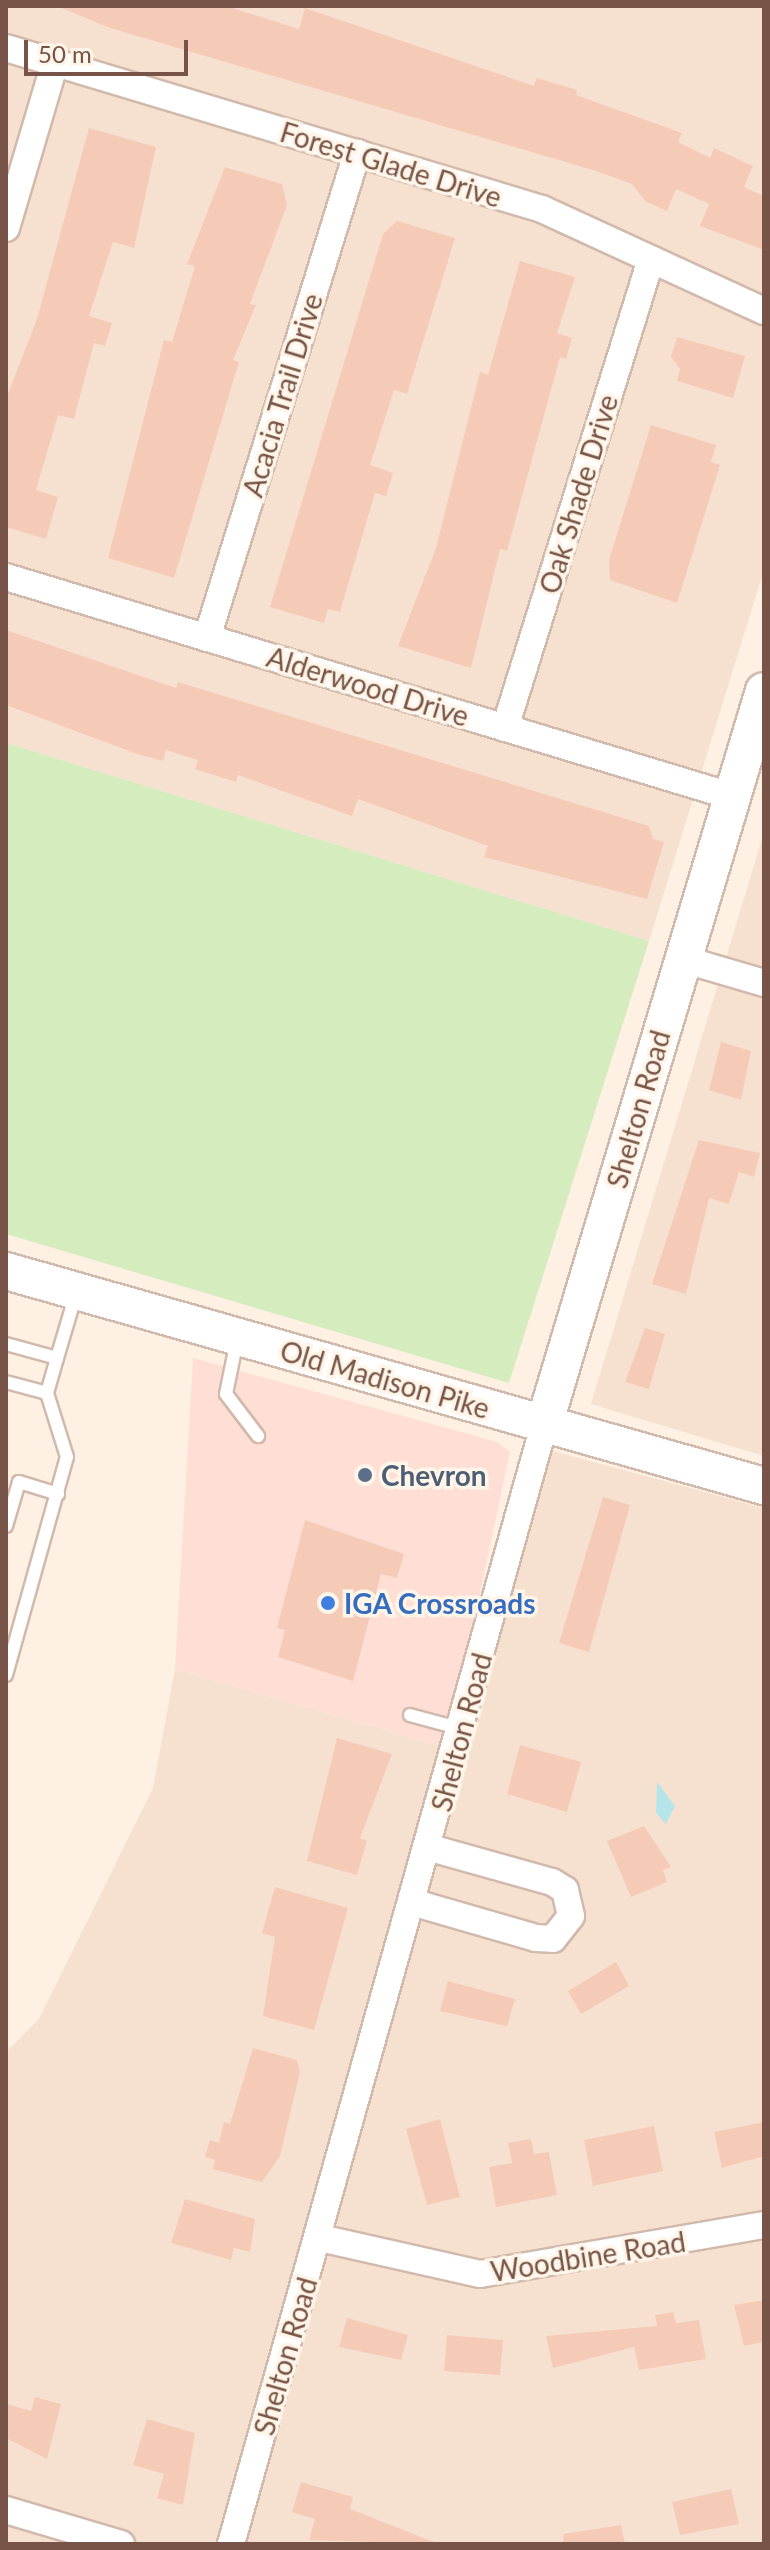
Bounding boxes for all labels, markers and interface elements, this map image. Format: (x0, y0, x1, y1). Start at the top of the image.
scale bar (28, 24, 192, 74)
text: 50 m (38, 39, 92, 68)
street label: Forest Glade Drive (276, 114, 506, 214)
street label: Acacia Trail Drive (235, 289, 329, 501)
street label: Oak Shade Drive (532, 390, 624, 598)
street label: Alderwood Drive (263, 639, 473, 733)
street label: Shelton Road (599, 1026, 677, 1192)
street label: Old Madison Pike (277, 1333, 493, 1425)
place label: Chevron (381, 1458, 487, 1492)
marker: Chevron (356, 1466, 374, 1484)
place label: IGA Crossroads (344, 1586, 536, 1620)
marker: IGA Crossroads (319, 1594, 337, 1612)
street label: Shelton Road (424, 1649, 498, 1815)
street label: Woodbine Road (488, 2224, 688, 2288)
street label: Shelton Road (246, 2273, 324, 2439)

